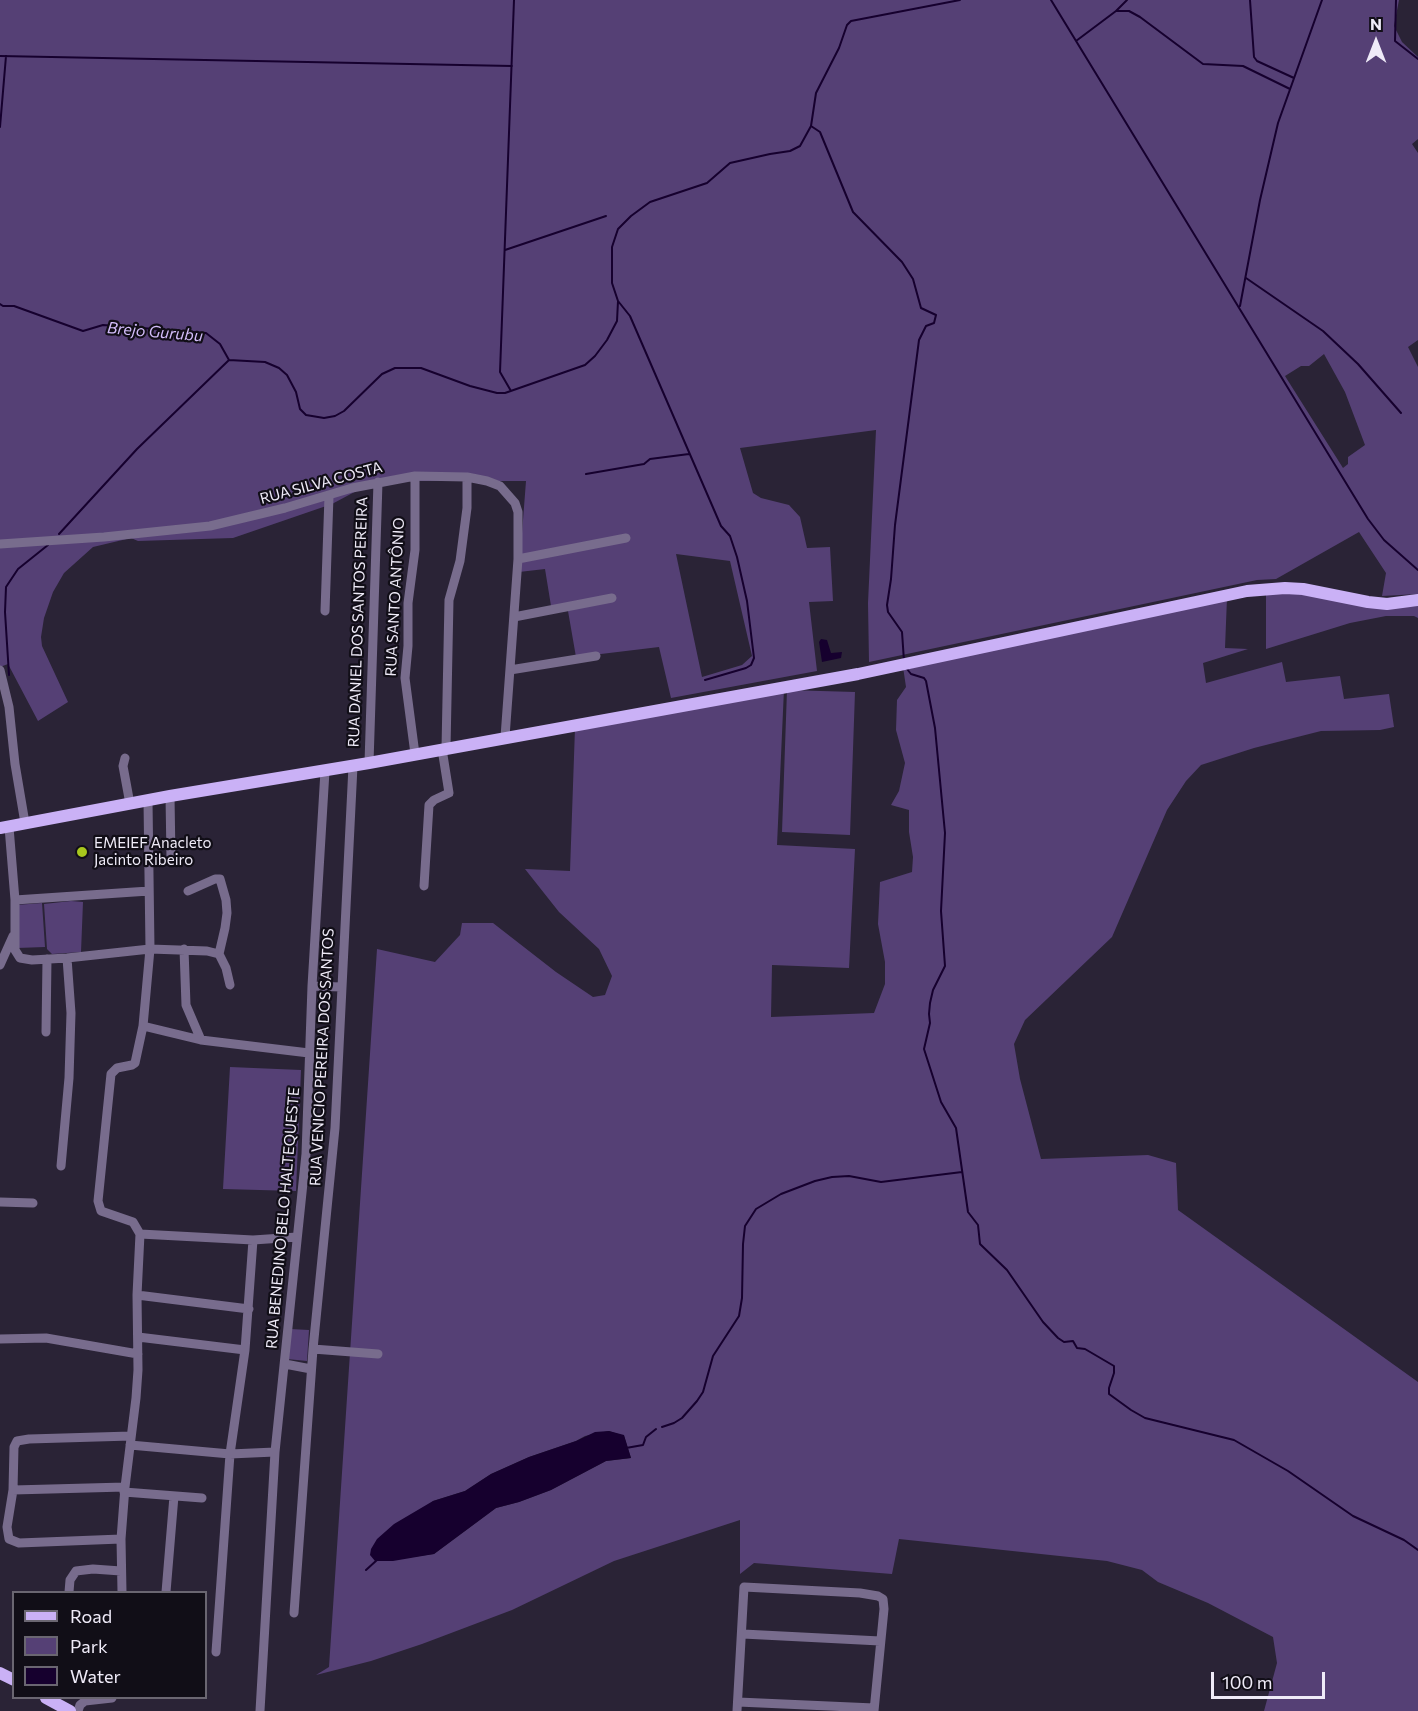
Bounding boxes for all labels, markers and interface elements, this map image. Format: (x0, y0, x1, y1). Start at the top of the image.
north arrow (1346, 12, 1406, 72)
text: N (1370, 14, 1382, 33)
water label: Brejo Gurubu (106, 318, 204, 346)
street label: RUA SILVA COSTA (258, 458, 384, 508)
street label: RUA DANIEL DOS SANTOS PEREIRA (345, 496, 371, 748)
street label: RUA SANTO ANTÔNIO (382, 517, 408, 677)
place label: EMEIEF Anacleto Jacinto Ribeiro (94, 834, 212, 869)
marker: EMEIEF Anacleto Jacinto Ribeiro (75, 845, 89, 859)
street label: RUA VENICIO PEREIRA DOS SANTOS (306, 928, 338, 1186)
street label: RUA BENEDINO BELO HALTEQUESTE (263, 1086, 303, 1350)
legend (12, 1591, 207, 1699)
text: Road (70, 1605, 112, 1627)
text: Park (70, 1635, 108, 1657)
scale bar (1214, 1660, 1328, 1698)
text: Water (70, 1665, 121, 1687)
text: 100 m (1222, 1671, 1272, 1693)

